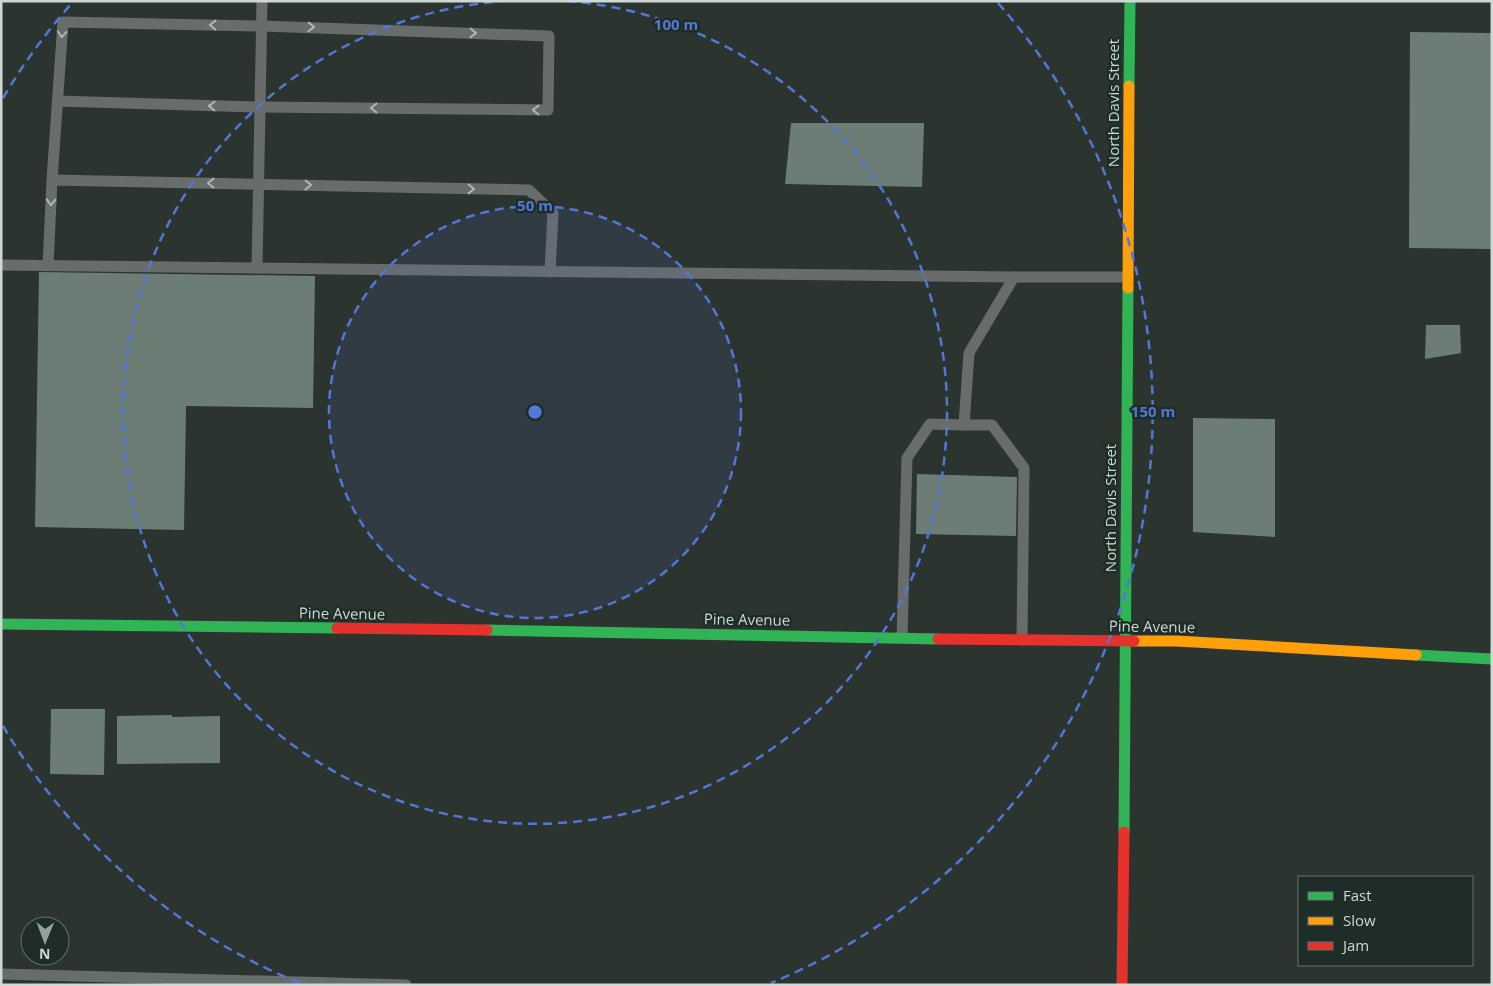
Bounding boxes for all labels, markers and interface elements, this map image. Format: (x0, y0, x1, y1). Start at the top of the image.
text: 100 m (654, 14, 698, 34)
one-way arrow (209, 20, 216, 30)
one-way arrow (307, 22, 315, 33)
one-way arrow (469, 28, 477, 39)
one-way arrow (56, 30, 67, 38)
street label: North Davis Street (1103, 39, 1123, 167)
one-way arrow (207, 100, 215, 111)
one-way arrow (369, 103, 377, 113)
one-way arrow (532, 105, 540, 115)
one-way arrow (207, 178, 215, 189)
one-way arrow (304, 180, 312, 191)
one-way arrow (467, 184, 475, 194)
text: 50 m (517, 195, 553, 215)
one-way arrow (46, 198, 57, 206)
text: 150 m (1131, 401, 1175, 421)
centre of rings (526, 403, 544, 421)
street label: North Davis Street (1100, 444, 1120, 572)
street label: Pine Avenue (299, 602, 385, 624)
street label: Pine Avenue (704, 608, 790, 630)
street label: Pine Avenue (1109, 615, 1195, 637)
legend (1298, 876, 1473, 966)
text: Fast (1343, 885, 1372, 905)
text: Slow (1343, 910, 1376, 930)
north arrow (20, 916, 70, 966)
text: Jam (1341, 935, 1369, 955)
text: N (39, 945, 51, 964)

